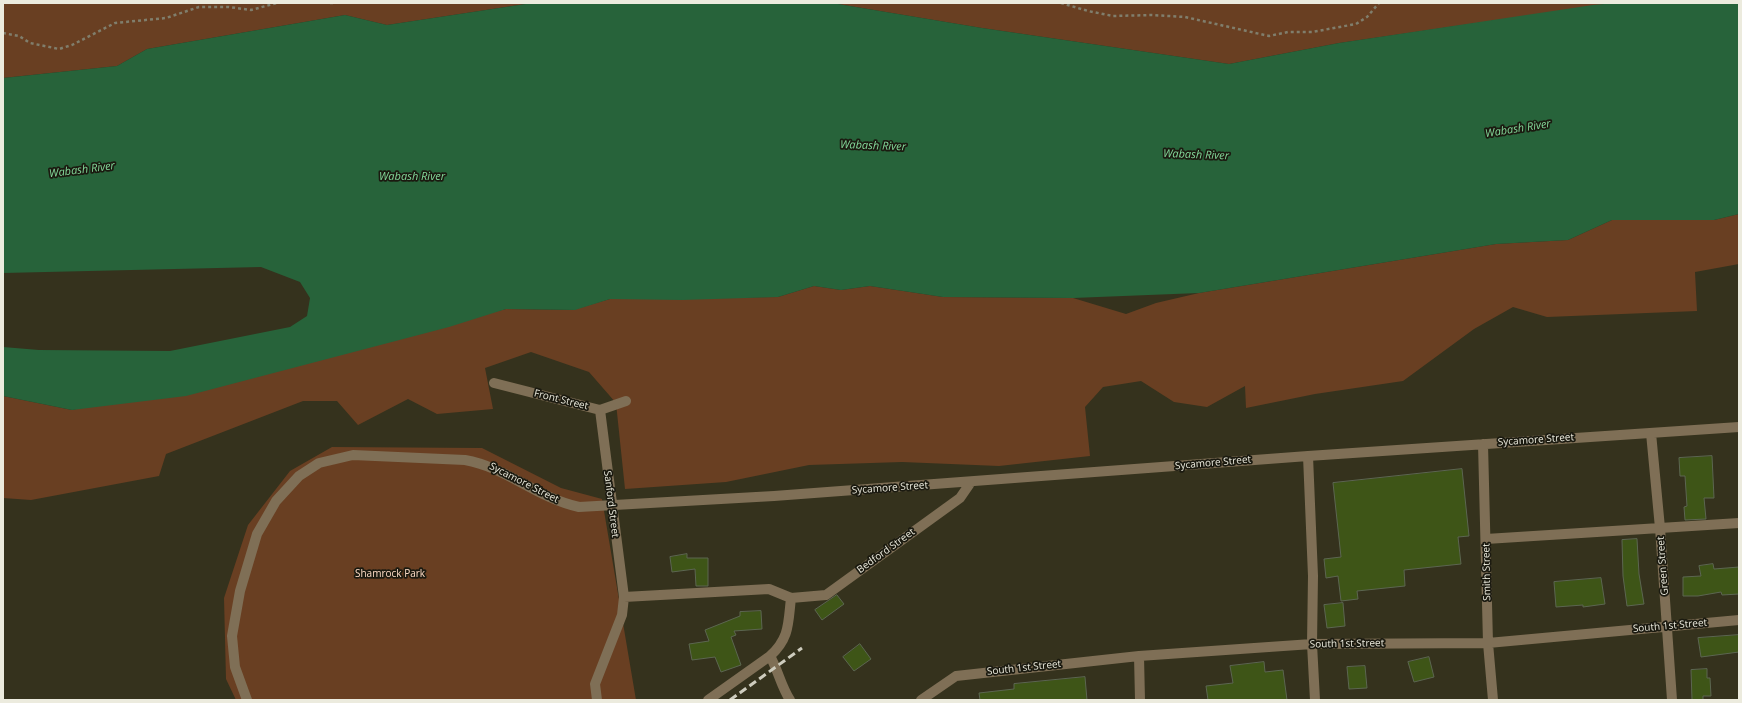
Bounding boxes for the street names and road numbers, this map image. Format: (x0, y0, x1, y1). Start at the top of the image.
street label: Front Street (533, 387, 589, 413)
street label: Sycamore Street (1498, 431, 1574, 449)
street label: Sycamore Street (1174, 454, 1252, 472)
street label: Sycamore Street (487, 460, 561, 506)
street label: Sanford Street (601, 470, 621, 538)
street label: Sycamore Street (852, 479, 928, 497)
street label: Bedford Street (855, 526, 917, 576)
street label: Green Street (1655, 536, 1671, 596)
street label: Smith Street (1480, 543, 1494, 601)
street label: South 1st Street (1632, 617, 1708, 635)
street label: South 1st Street (1310, 637, 1384, 651)
street label: South 1st Street (986, 658, 1062, 678)

